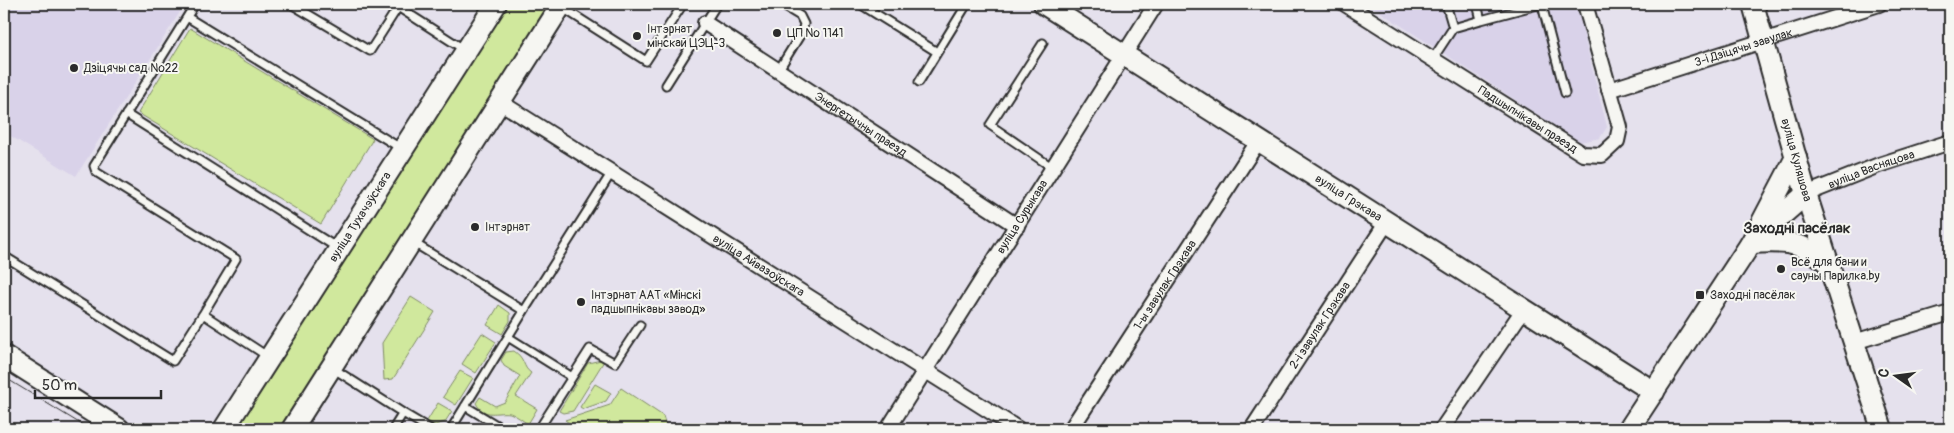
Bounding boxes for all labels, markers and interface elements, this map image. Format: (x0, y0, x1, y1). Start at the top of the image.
place label: Інтэрнат мінскай ЦЭЦ-3 (647, 22, 726, 51)
street label: 3-і Дзіцячы завулак (1693, 25, 1794, 70)
place label: ЦП № 1141 (787, 26, 844, 41)
marker: ЦП № 1141 (771, 27, 783, 39)
marker: Інтэрнат мінскай ЦЭЦ-3 (631, 30, 643, 42)
place label: Дзіцячы сад №22 (83, 61, 178, 76)
marker: Дзіцячы сад №22 (68, 62, 80, 74)
street label: Падшыпнікавы праезд (1475, 82, 1581, 157)
street label: Энергетычны праезд (812, 89, 911, 160)
street label: вуліца Куляшова (1778, 117, 1816, 204)
street label: вуліца Васняцова (1826, 146, 1917, 192)
street label: вуліца Тухачэўскага (326, 169, 394, 265)
street label: вуліца Грэкава (1312, 171, 1385, 225)
street label: вуліца Сурыкава (993, 177, 1051, 256)
district label: Заходні пасёлак (1744, 219, 1851, 238)
place label: Інтэрнат (485, 220, 530, 235)
marker: Інтэрнат (469, 221, 481, 233)
street label: вуліца Айвазоўскага (710, 231, 808, 300)
street label: 1-ы завулак Грэкава (1130, 237, 1200, 333)
place label: Всё для бани и сауны Парилка.by (1791, 255, 1880, 284)
marker: Всё для бани и сауны Парилка.by (1775, 263, 1787, 275)
street label: 2-і завулак Грэкава (1286, 278, 1354, 371)
place label: Інтэрнат ААТ «Мінскі падшыпнікавы завод» (591, 288, 705, 317)
place label: Заходні пасёлак (1710, 288, 1796, 303)
marker: Заходні пасёлак (1694, 289, 1706, 301)
marker: Інтэрнат ААТ «Мінскі падшыпнікавы завод» (575, 296, 587, 308)
north arrow (1872, 350, 1922, 400)
text: С (1875, 366, 1893, 379)
scale bar (35, 368, 161, 400)
text: 50 m (42, 376, 77, 395)

